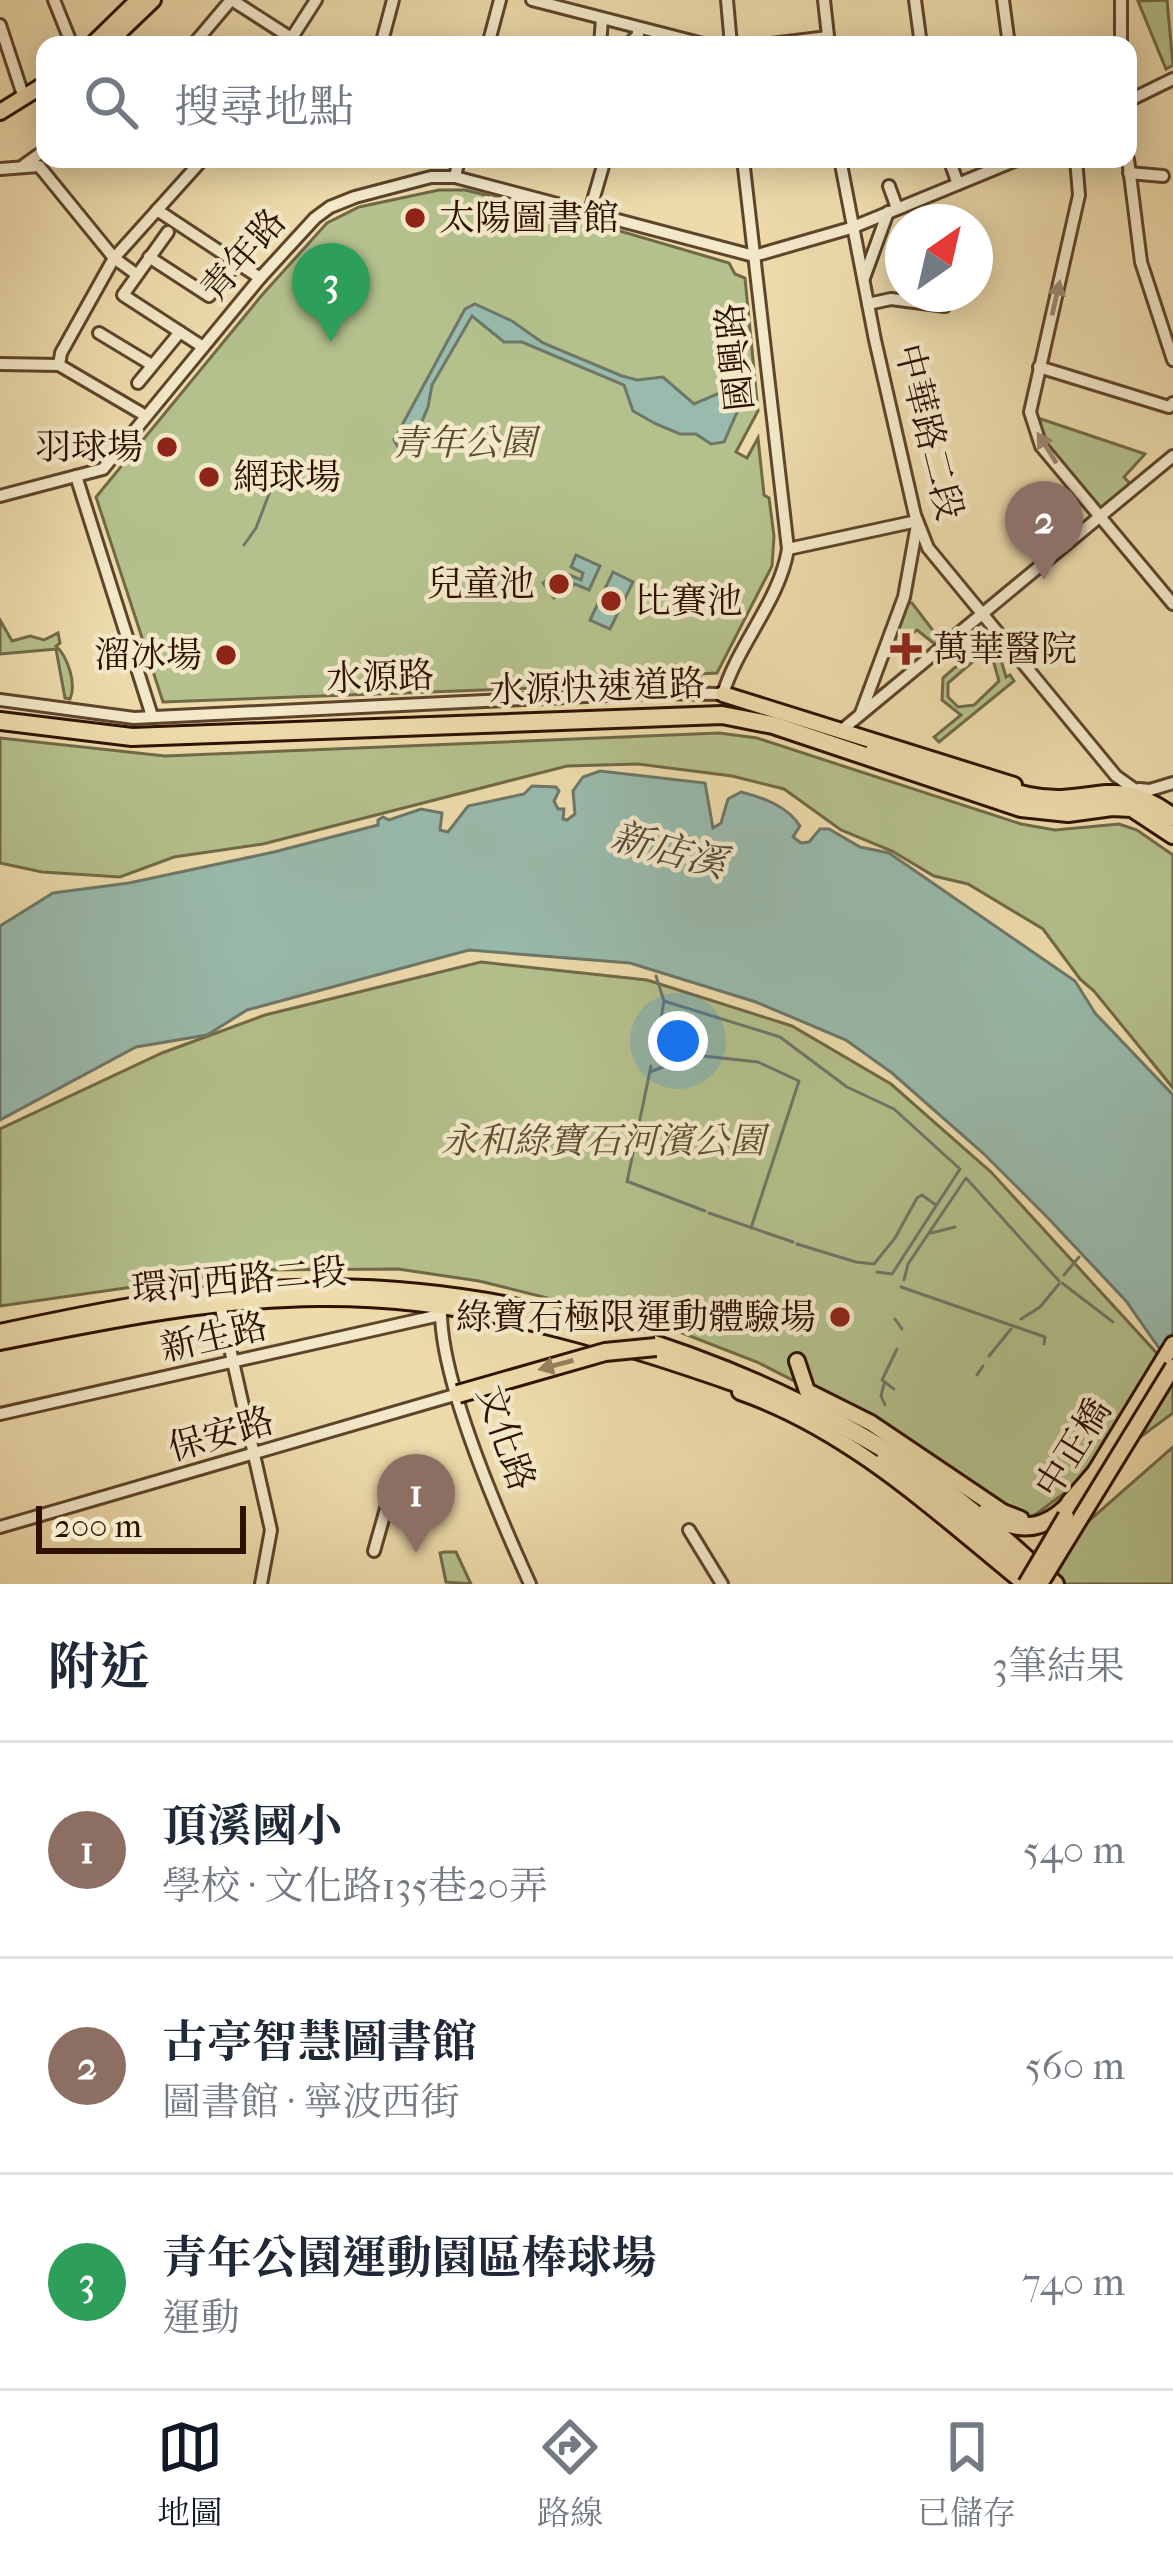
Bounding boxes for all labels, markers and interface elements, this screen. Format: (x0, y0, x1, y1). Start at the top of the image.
search box (36, 36, 1137, 168)
icon: search (78, 69, 144, 135)
text: 搜尋地點 (174, 81, 354, 134)
place label: 太陽圖書館 (439, 197, 619, 239)
street label: 青年路 (192, 200, 294, 310)
north arrow (885, 204, 993, 312)
marker: 太陽圖書館 (402, 205, 428, 231)
pin: 3 (292, 243, 370, 342)
one-way arrow (1047, 279, 1066, 316)
street label: 國興路 (708, 301, 762, 413)
street label: 中華路二段 (887, 340, 971, 524)
park label: 青年公園 (392, 422, 541, 464)
place label: 羽球場 (35, 426, 143, 468)
one-way arrow (1037, 431, 1058, 465)
marker: 羽球場 (154, 434, 180, 460)
place label: 網球場 (233, 456, 341, 498)
marker: 網球場 (196, 464, 222, 490)
pin: 2 (1005, 481, 1083, 580)
place label: 兒童池 (427, 563, 535, 605)
marker: 兒童池 (546, 571, 572, 597)
place label: 比賽池 (635, 580, 743, 622)
marker: 比賽池 (598, 588, 624, 614)
place label: 萬華醫院 (933, 628, 1077, 670)
marker: 萬華醫院 (890, 633, 922, 665)
place label: 溜冰場 (94, 634, 202, 676)
marker: 溜冰場 (213, 642, 239, 668)
street label: 水源路 (325, 654, 435, 700)
street label: 水源快速道路 (488, 662, 706, 712)
water label: 新店溪 (607, 813, 735, 888)
your location (648, 1011, 708, 1071)
park label: 永和綠寶石河濱公園 (441, 1120, 770, 1162)
street label: 環河西路二段 (130, 1250, 348, 1310)
place label: 綠寶石極限運動體驗場 (456, 1296, 816, 1338)
street label: 新生路 (157, 1304, 271, 1370)
marker: 綠寶石極限運動體驗場 (827, 1304, 853, 1330)
one-way arrow (537, 1356, 574, 1375)
street label: 文化路 (469, 1380, 543, 1496)
street label: 中正橋 (1027, 1391, 1119, 1505)
street label: 保安路 (163, 1399, 279, 1469)
pin: 1 (377, 1454, 455, 1553)
scale bar (36, 1500, 246, 1553)
text: 200 m (54, 1507, 142, 1546)
text: 附近 (48, 1637, 150, 1697)
text: 3筆結果 (992, 1643, 1125, 1689)
text: 頂溪國小 (162, 1800, 342, 1853)
text: 1 (80, 1827, 94, 1873)
text: 540 m (1023, 1827, 1125, 1873)
text: 學校 · 文化路135巷20弄 (162, 1863, 548, 1909)
text: 古亭智慧圖書館 (162, 2016, 477, 2069)
text: 2 (77, 2043, 97, 2089)
text: 560 m (1025, 2043, 1125, 2089)
text: 圖書館 · 寧波西街 (162, 2079, 460, 2125)
text: 青年公園運動園區棒球場 (162, 2232, 657, 2285)
text: 3 (79, 2259, 95, 2305)
text: 740 m (1022, 2259, 1125, 2305)
text: 運動 (162, 2295, 240, 2341)
tab: 地圖 (157, 2414, 223, 2533)
tab: 路線 (537, 2414, 603, 2533)
tab: 已儲存 (917, 2414, 1016, 2533)

